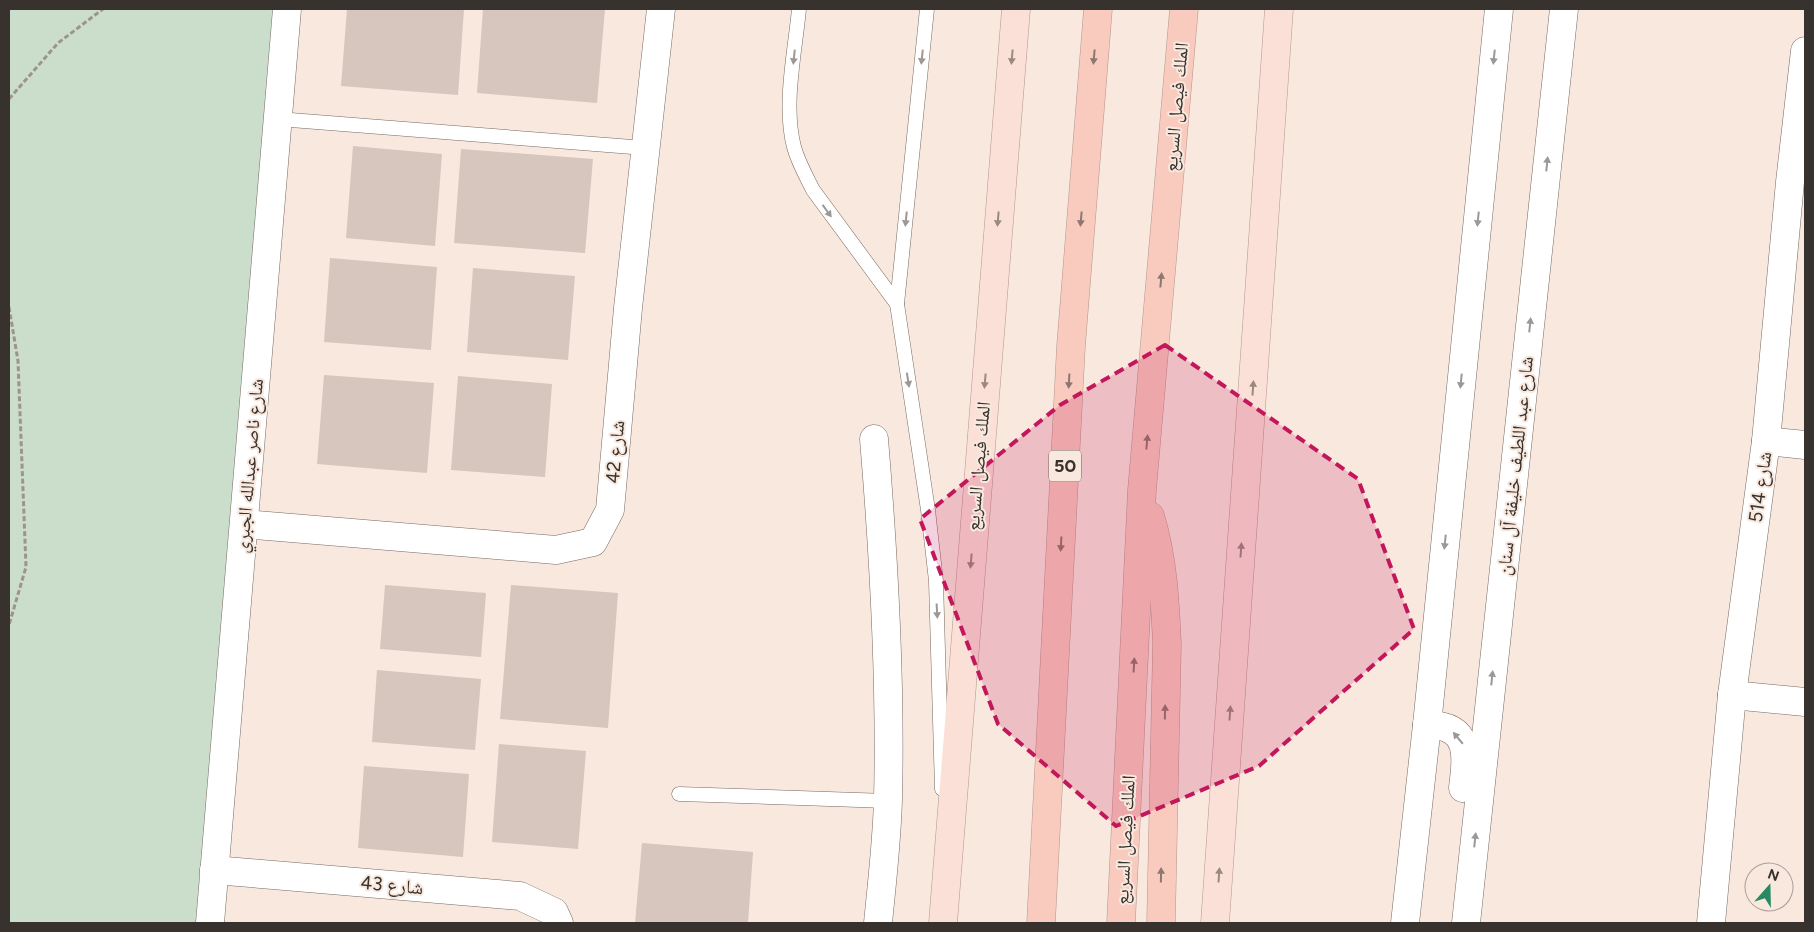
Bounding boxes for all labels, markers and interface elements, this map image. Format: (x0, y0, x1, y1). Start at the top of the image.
street label: الملك فيصل السريع (1159, 41, 1194, 173)
one-way arrow (790, 50, 798, 66)
one-way arrow (918, 50, 926, 66)
one-way arrow (1007, 50, 1015, 66)
one-way arrow (1090, 50, 1098, 66)
one-way arrow (1490, 50, 1498, 66)
one-way arrow (1543, 156, 1551, 172)
one-way arrow (822, 204, 832, 217)
one-way arrow (902, 211, 910, 227)
one-way arrow (1473, 211, 1481, 227)
one-way arrow (994, 212, 1002, 228)
one-way arrow (1077, 212, 1085, 228)
one-way arrow (1157, 272, 1165, 288)
one-way arrow (1526, 317, 1534, 333)
street label: شارع عبد اللطيف خليفة آل سنان (1492, 355, 1538, 577)
one-way arrow (905, 372, 913, 388)
one-way arrow (1457, 373, 1465, 389)
one-way arrow (981, 374, 989, 390)
one-way arrow (1065, 374, 1073, 390)
street label: شارع ناصر عبدالله الجبري (230, 378, 272, 554)
one-way arrow (1249, 380, 1257, 396)
street label: الملك فيصل السريع (961, 400, 996, 532)
street label: شارع 42 (601, 420, 629, 484)
one-way arrow (1143, 434, 1151, 450)
street label: شارع 514 (1744, 450, 1776, 524)
road number: 50 (1049, 451, 1081, 482)
one-way arrow (1441, 535, 1449, 551)
one-way arrow (1056, 536, 1064, 552)
one-way arrow (1238, 542, 1246, 558)
one-way arrow (966, 553, 974, 569)
one-way arrow (934, 603, 942, 619)
one-way arrow (1130, 657, 1138, 673)
one-way arrow (1488, 670, 1496, 686)
one-way arrow (1161, 704, 1169, 720)
one-way arrow (1226, 704, 1234, 720)
one-way arrow (1452, 732, 1463, 745)
street label: الملك فيصل السريع (1110, 775, 1141, 905)
one-way arrow (1471, 832, 1479, 848)
north arrow (1744, 862, 1794, 912)
text: N (1765, 865, 1781, 885)
one-way arrow (1158, 866, 1166, 882)
one-way arrow (1215, 866, 1223, 882)
street label: شارع 43 (360, 871, 424, 899)

